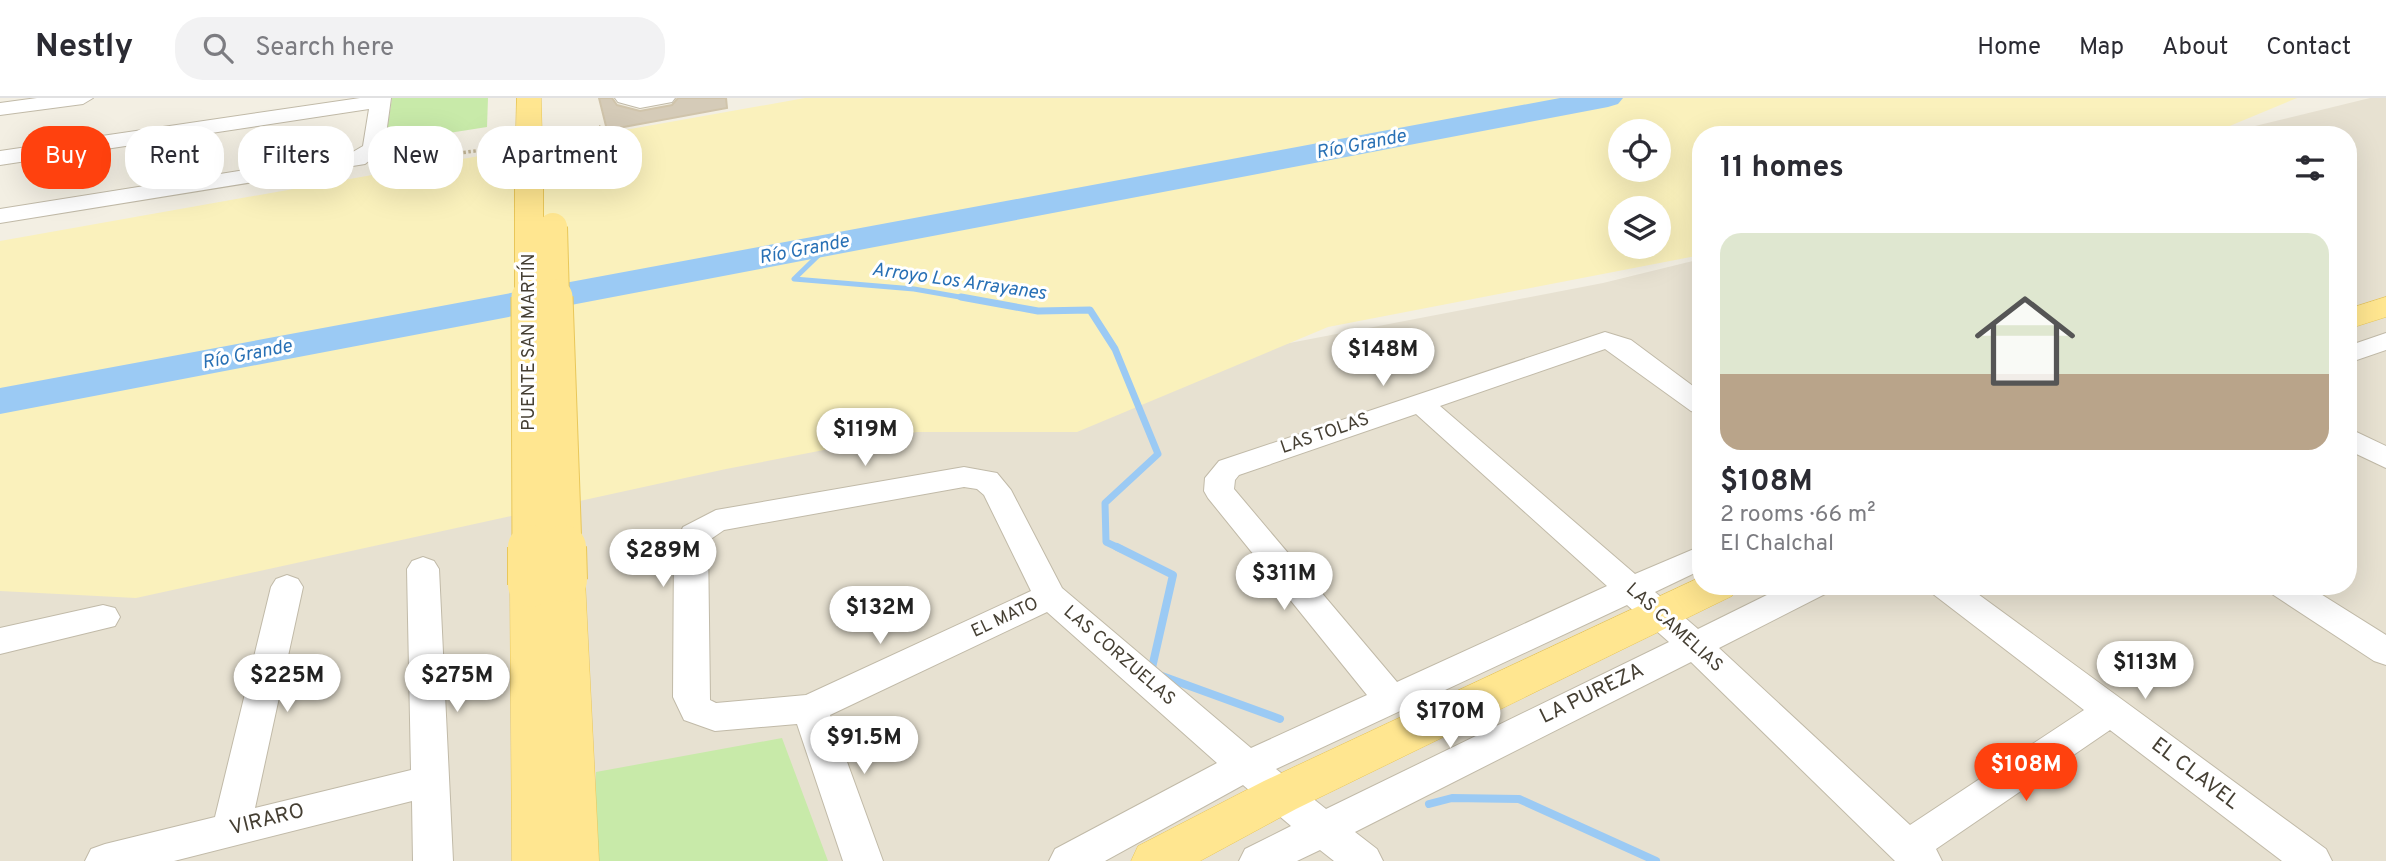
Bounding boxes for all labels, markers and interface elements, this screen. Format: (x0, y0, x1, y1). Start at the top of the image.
search box (175, 17, 665, 80)
text: Nestly (35, 27, 133, 69)
icon: search (199, 29, 237, 67)
text: Search here (255, 32, 394, 65)
text: Home (1977, 33, 2041, 63)
text: Map (2079, 33, 2124, 63)
text: About (2162, 33, 2228, 63)
text: Contact (2266, 33, 2351, 63)
map controls (1608, 119, 1671, 259)
button: locate (1608, 119, 1671, 182)
water label: Río Grande (1314, 125, 1408, 165)
chip: Buy (21, 126, 111, 189)
chip: Rent (125, 126, 224, 189)
chip: Filters (238, 126, 354, 189)
chip: New (368, 126, 463, 189)
chip: Apartment (477, 126, 642, 189)
icon: filters (2291, 149, 2329, 187)
text: 11 homes (1720, 150, 1844, 187)
button: layers (1608, 196, 1671, 259)
water label: Río Grande (757, 230, 851, 270)
street label: PUENTE SAN MARTÍN (516, 253, 541, 431)
water label: Arroyo Los Arrayanes (870, 258, 1048, 306)
icon: home (1962, 278, 2088, 404)
pin: $148M (1334, 328, 1432, 388)
water label: Río Grande (200, 335, 294, 375)
text: $148M (1348, 336, 1418, 365)
pin: $119M (816, 408, 914, 468)
street label: LAS TOLAS (1278, 408, 1372, 460)
text: $119M (832, 416, 898, 445)
text: $108M (1720, 464, 1813, 501)
text: 2 rooms · 66 m² (1720, 501, 1876, 530)
pin: $289M (614, 530, 712, 589)
text: El Chalchal (1720, 530, 1834, 559)
text: $289M (625, 537, 701, 566)
pin: $311M (1235, 552, 1333, 612)
text: $311M (1252, 560, 1316, 589)
street label: LAS CAMELIAS (1621, 578, 1727, 678)
pin: $132M (831, 587, 929, 646)
street label: EL MATO (968, 592, 1042, 644)
text: $132M (845, 594, 915, 623)
street label: LAS CORZUELAS (1058, 601, 1180, 711)
pin: $113M (2096, 642, 2194, 701)
text: $113M (2113, 649, 2177, 678)
pin: $225M (238, 654, 336, 714)
pin: $275M (408, 654, 506, 714)
street label: LA PUREZA (1536, 657, 1648, 731)
text: $225M (250, 662, 324, 691)
text: $275M (421, 662, 493, 691)
pin: $170M (1401, 690, 1499, 750)
text: $170M (1415, 698, 1485, 727)
pin: $91.5M (807, 716, 921, 776)
text: $91.5M (826, 724, 902, 753)
street label: EL CLAVEL (2145, 732, 2245, 816)
pin: $108M (1977, 744, 2075, 803)
text: $108M (1990, 751, 2062, 780)
street label: VIRARO (227, 798, 307, 842)

